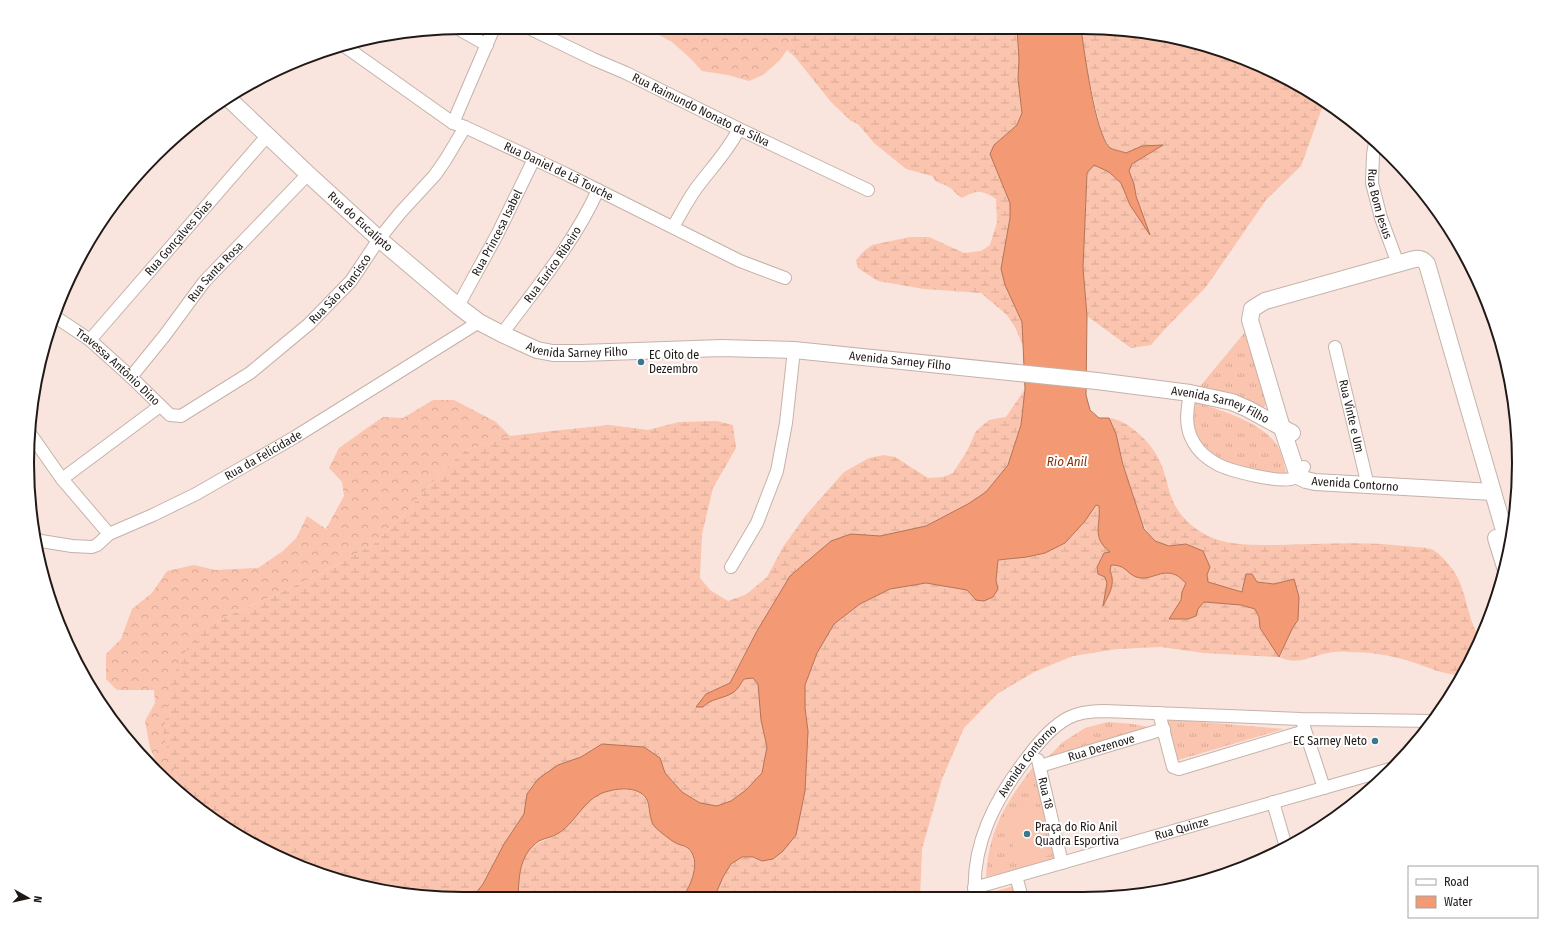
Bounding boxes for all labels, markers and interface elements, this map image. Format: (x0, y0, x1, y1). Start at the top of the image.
street label: Rua Raimundo Nonato da Silva (630, 70, 772, 150)
street label: Rua Daniel de Lã Touche (502, 139, 616, 204)
street label: Rua Bom Jesus (1365, 168, 1395, 241)
street label: Rua Princesa Isabel (469, 187, 525, 278)
street label: Rua do Eucalípto (325, 189, 395, 254)
street label: Rua Gonçalves Dias (142, 198, 215, 279)
street label: Rua Euríco Ribeiro (521, 224, 584, 305)
street label: Rua Santa Rosa (185, 239, 246, 305)
street label: Rua São Francisco (306, 251, 374, 327)
street label: Travessa Antônio Dino (73, 326, 163, 408)
street label: Avenida Sarney Filho (524, 339, 628, 360)
place label: EC Oito de Dezembro (649, 348, 699, 376)
street label: Avenida Sarney Filho (848, 349, 952, 373)
marker: EC Oito de Dezembro (636, 357, 646, 367)
street label: Rua Vinte e Um (1336, 378, 1367, 454)
street label: Avenida Sarney Filho (1170, 384, 1271, 426)
street label: Rua da Felicidade (222, 428, 304, 483)
water label: Rio Anil (1047, 454, 1088, 469)
street label: Avenida Contorno (1311, 474, 1399, 494)
street label: Avenida Contorno (995, 722, 1059, 799)
street label: Rua Dezenove (1066, 731, 1136, 764)
place label: EC Sarney Neto (1293, 734, 1367, 748)
marker: EC Sarney Neto (1370, 736, 1380, 746)
street label: Rua 18 (1035, 776, 1056, 810)
street label: Rua Quinze (1153, 814, 1210, 843)
place label: Praça do Rio Anil Quadra Esportiva (1035, 820, 1119, 848)
marker: Praça do Rio Anil Quadra Esportiva (1022, 829, 1032, 839)
legend (1408, 866, 1538, 918)
text: Road (1444, 875, 1469, 889)
north arrow (8, 878, 48, 918)
text: N (31, 895, 44, 903)
text: Water (1444, 895, 1473, 909)

